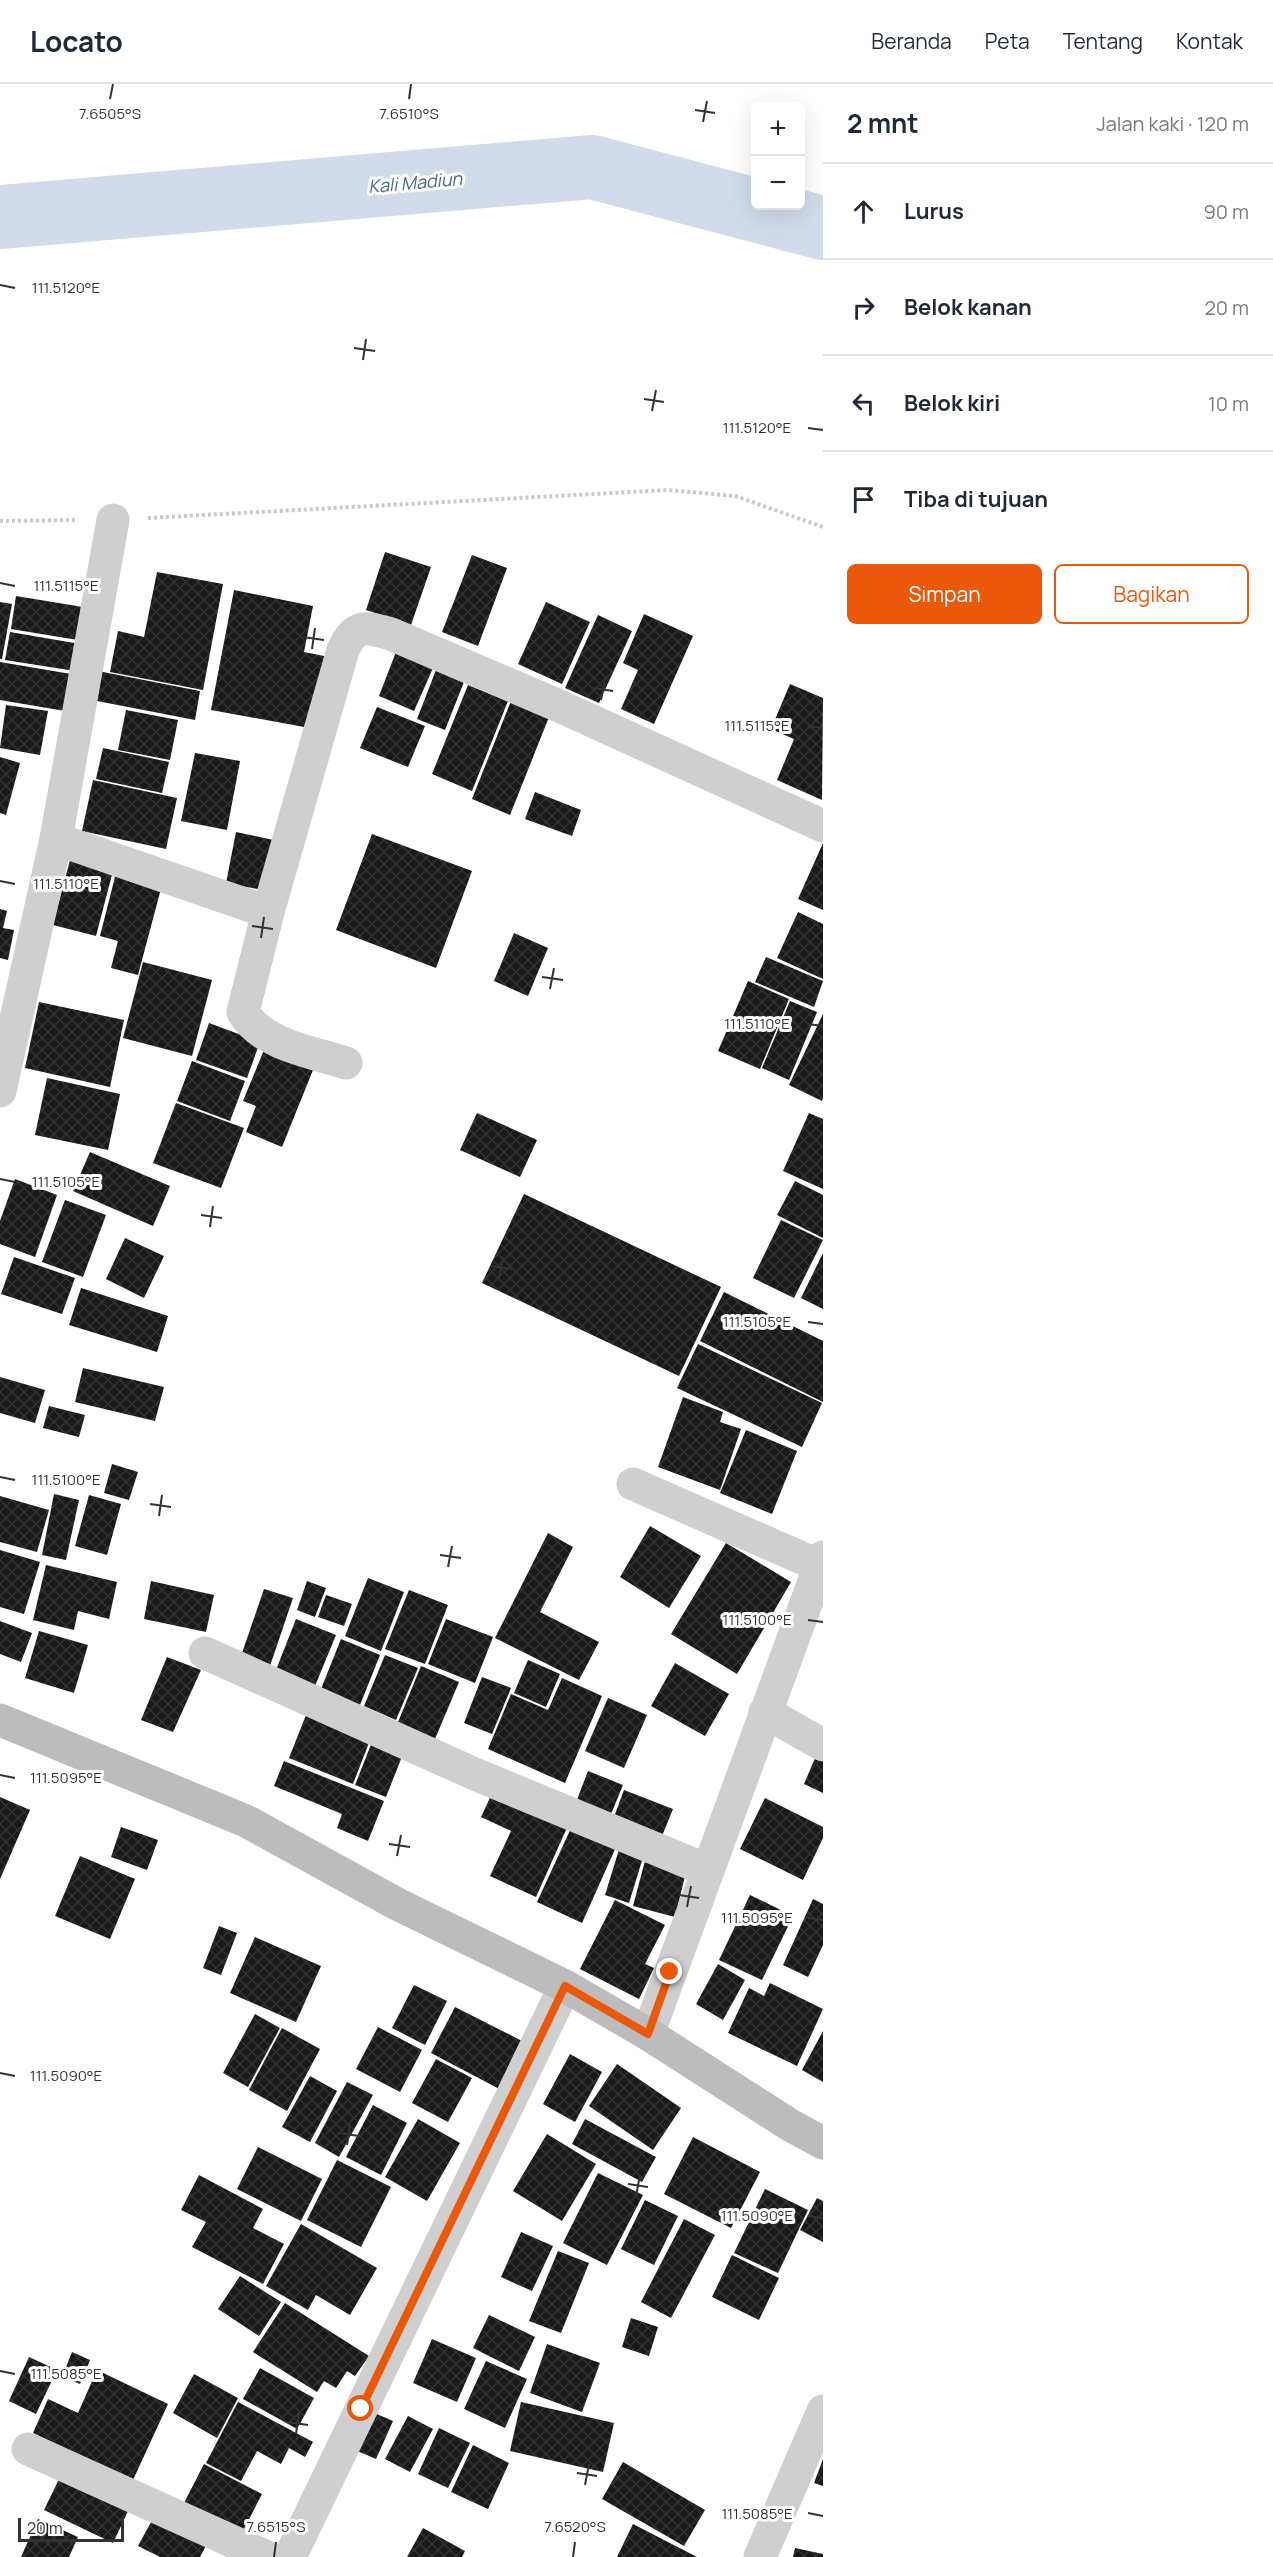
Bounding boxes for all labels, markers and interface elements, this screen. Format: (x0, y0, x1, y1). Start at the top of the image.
text: Locato (30, 22, 123, 60)
text: Beranda (871, 27, 952, 55)
text: Peta (985, 27, 1030, 55)
text: Tentang (1063, 27, 1143, 55)
text: Kontak (1176, 27, 1243, 55)
map controls (751, 102, 805, 210)
button: + (751, 102, 805, 156)
text: 7.6505°S (79, 103, 141, 124)
text: 7.6510°S (379, 103, 439, 124)
text: 2 mnt (847, 105, 919, 141)
text: Jalan kaki · 120 m (1096, 110, 1249, 137)
button: − (751, 156, 805, 210)
water label: Kali Madiun (367, 166, 464, 198)
icon: ahead (847, 195, 880, 228)
text: Lurus (904, 196, 964, 226)
text: 90 m (1203, 198, 1249, 225)
text: 111.5120°E (32, 277, 100, 298)
icon: right (847, 291, 880, 324)
text: Belok kanan (904, 292, 1032, 322)
text: 20 m (1204, 294, 1249, 321)
icon: left (847, 387, 880, 420)
text: Belok kiri (904, 388, 1000, 418)
text: 10 m (1208, 390, 1249, 417)
text: 111.5120°E (723, 417, 791, 438)
icon: arrive (847, 483, 880, 516)
text: Tiba di tujuan (904, 484, 1048, 514)
button: Simpan (847, 564, 1042, 624)
button: Bagikan (1054, 564, 1249, 624)
text: 111.5115°E (33, 575, 99, 596)
text: 111.5115°E (724, 715, 790, 736)
text: 111.5110°E (33, 873, 99, 894)
text: 111.5110°E (724, 1013, 790, 1034)
text: 111.5105°E (32, 1171, 100, 1192)
text: 111.5105°E (723, 1311, 791, 1332)
text: 111.5100°E (32, 1469, 100, 1490)
text: 111.5100°E (723, 1609, 791, 1630)
text: 111.5095°E (30, 1767, 102, 1788)
text: 111.5095°E (721, 1907, 793, 1928)
route end (656, 1958, 682, 1984)
text: 111.5090°E (30, 2065, 102, 2086)
text: 111.5090°E (721, 2205, 793, 2226)
text: 111.5085°E (30, 2363, 102, 2384)
route start (347, 2395, 373, 2421)
text: 111.5085°E (721, 2503, 793, 2524)
scale bar (18, 2515, 124, 2542)
text: 7.6515°S (247, 2516, 305, 2537)
text: 7.6520°S (544, 2516, 606, 2537)
text: 20 m (27, 2517, 63, 2539)

